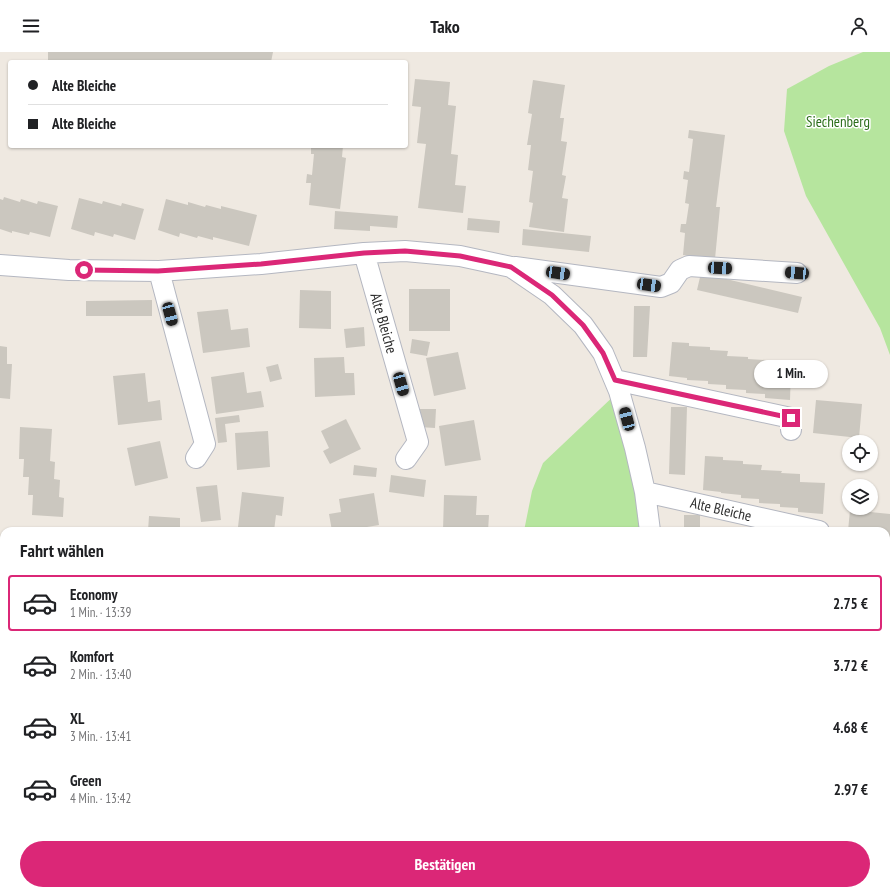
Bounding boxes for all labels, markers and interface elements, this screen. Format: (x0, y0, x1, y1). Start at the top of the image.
icon: menu (20, 15, 42, 37)
text: Tako (430, 15, 460, 38)
icon: person (848, 15, 870, 37)
text: Alte Bleiche (52, 76, 116, 95)
park label: Siechenberg (806, 112, 870, 131)
text: Alte Bleiche (52, 114, 116, 133)
route start (75, 261, 93, 279)
car (708, 261, 732, 275)
car (545, 265, 571, 281)
car (785, 266, 809, 280)
car (636, 277, 662, 293)
street label: Alte Bleiche (366, 291, 402, 355)
car (161, 301, 179, 327)
callout: 1 Min. (754, 360, 828, 388)
text: 1 Min. (776, 365, 806, 382)
car (392, 371, 410, 397)
car (618, 406, 636, 432)
route end (782, 409, 800, 427)
map controls (842, 435, 878, 515)
button: locate (842, 435, 878, 471)
button: layers (842, 479, 878, 515)
street label: Alte Bleiche (689, 493, 753, 525)
text: Fahrt wählen (20, 539, 104, 562)
icon: car (22, 585, 58, 621)
text: Economy (70, 585, 118, 604)
text: 2.75 € (833, 594, 868, 613)
text: 1 Min. · 13:39 (70, 604, 131, 621)
icon: car (22, 647, 58, 683)
text: Komfort (70, 647, 114, 666)
text: 3.72 € (833, 656, 868, 675)
text: 2 Min. · 13:40 (70, 666, 131, 683)
icon: car (22, 709, 58, 745)
text: XL (70, 709, 84, 728)
text: 4.68 € (833, 718, 868, 737)
text: 3 Min. · 13:41 (70, 728, 131, 745)
icon: car (22, 771, 58, 807)
text: Green (70, 771, 102, 790)
text: 2.97 € (834, 780, 868, 799)
text: 4 Min. · 13:42 (70, 790, 131, 807)
button: Bestätigen (20, 841, 870, 887)

